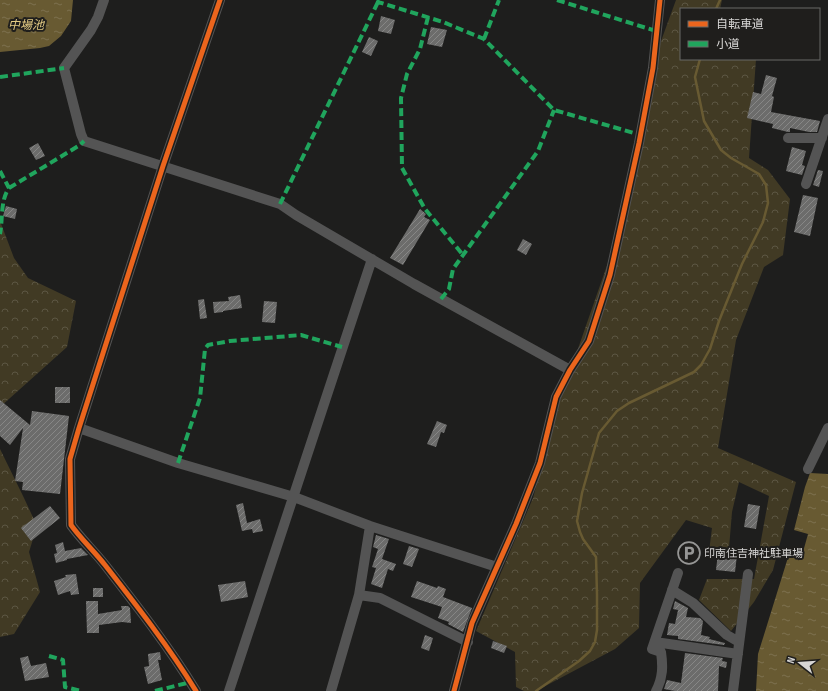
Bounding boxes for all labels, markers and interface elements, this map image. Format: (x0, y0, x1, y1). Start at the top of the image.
legend (680, 8, 820, 60)
text: 自転車道 (716, 17, 764, 32)
water label: 中場池 (8, 18, 45, 33)
text: 小道 (716, 37, 740, 52)
parking icon: 印南住吉神社駐車場 (676, 540, 702, 566)
place label: 印南住吉神社駐車場 (704, 547, 803, 560)
north arrow (780, 643, 820, 683)
text: N (784, 655, 798, 665)

